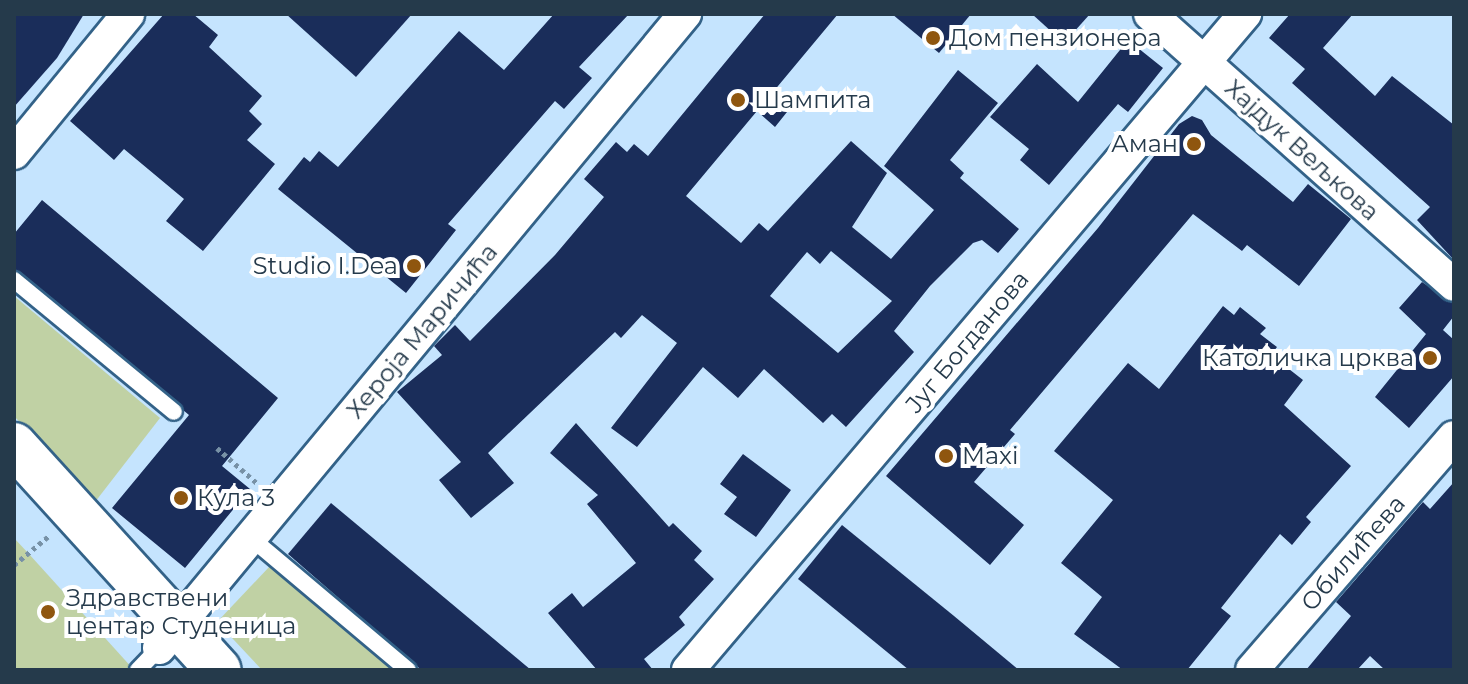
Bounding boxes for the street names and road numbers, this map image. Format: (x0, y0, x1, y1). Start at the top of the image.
street label: Хајдук Вељкова (1219, 73, 1385, 227)
street label: Хероја Маричића (340, 238, 504, 424)
street label: Југ Богданова (899, 265, 1035, 419)
street label: Обилићева (1295, 489, 1411, 617)

